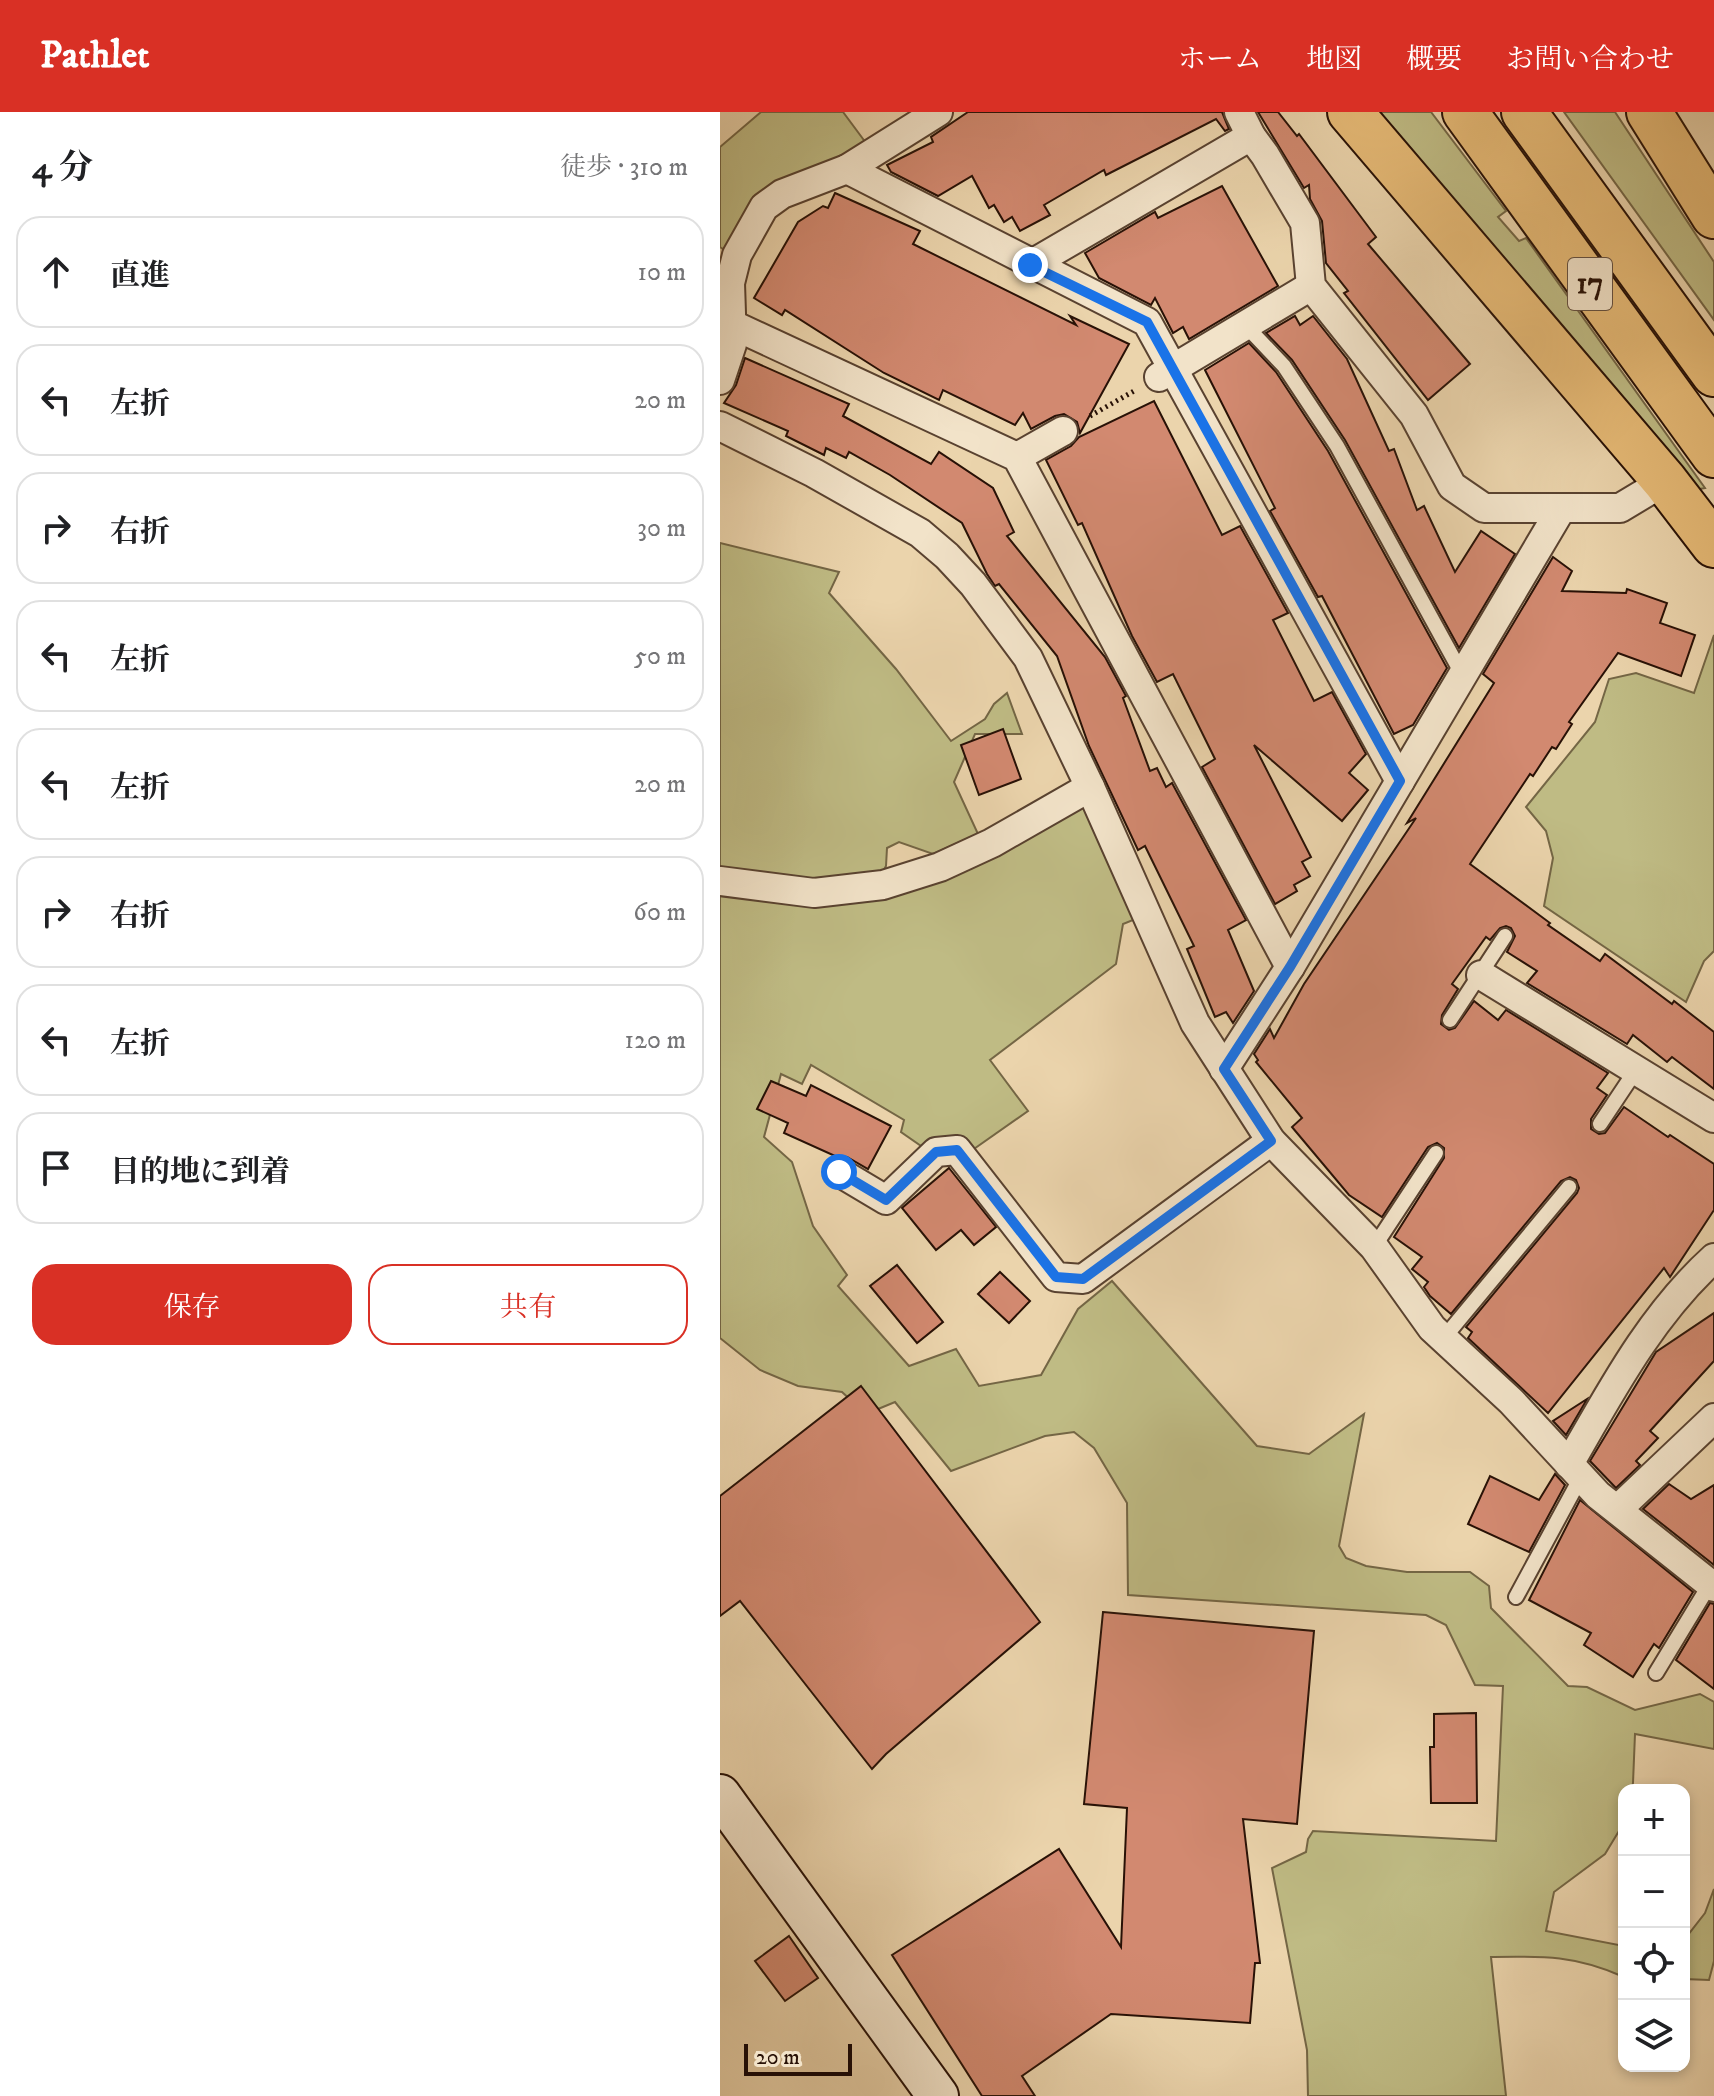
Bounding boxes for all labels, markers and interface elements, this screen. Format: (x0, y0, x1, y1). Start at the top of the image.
text: Pathlet (40, 32, 150, 80)
text: ホーム (1178, 42, 1262, 77)
text: 地図 (1306, 42, 1362, 77)
text: 概要 (1406, 42, 1462, 77)
text: お問い合わせ (1506, 42, 1674, 77)
text: 4 分 (32, 147, 93, 189)
text: 徒歩 · 310 m (560, 151, 688, 184)
route end (1012, 247, 1048, 283)
icon: ahead (34, 250, 78, 294)
text: 10 m (637, 256, 686, 289)
text: 直進 (110, 258, 170, 295)
road number: 17 (1568, 258, 1612, 310)
icon: left (34, 378, 78, 422)
text: 20 m (634, 384, 686, 417)
text: 左折 (110, 386, 170, 423)
icon: right (34, 506, 78, 550)
text: 30 m (637, 512, 686, 545)
text: 右折 (110, 514, 170, 551)
icon: left (34, 634, 78, 678)
text: 50 m (634, 640, 686, 673)
text: 左折 (110, 642, 170, 679)
icon: left (34, 762, 78, 806)
text: 20 m (634, 768, 686, 801)
text: 左折 (110, 770, 170, 807)
icon: right (34, 890, 78, 934)
text: 60 m (633, 896, 686, 929)
text: 右折 (110, 898, 170, 935)
icon: left (34, 1018, 78, 1062)
text: 120 m (625, 1024, 686, 1057)
text: 左折 (110, 1026, 170, 1063)
icon: arrive (34, 1146, 78, 1190)
text: 目的地に到着 (110, 1154, 290, 1191)
route start (821, 1154, 857, 1190)
button: 保存 (32, 1264, 352, 1345)
button: 共有 (368, 1264, 688, 1345)
map controls (1618, 1784, 1690, 2072)
button: + (1618, 1784, 1690, 1856)
button: − (1618, 1856, 1690, 1928)
button: locate (1618, 1928, 1690, 2000)
button: layers (1618, 2000, 1690, 2072)
scale bar (744, 2040, 852, 2076)
text: 20 m (756, 2044, 800, 2071)

